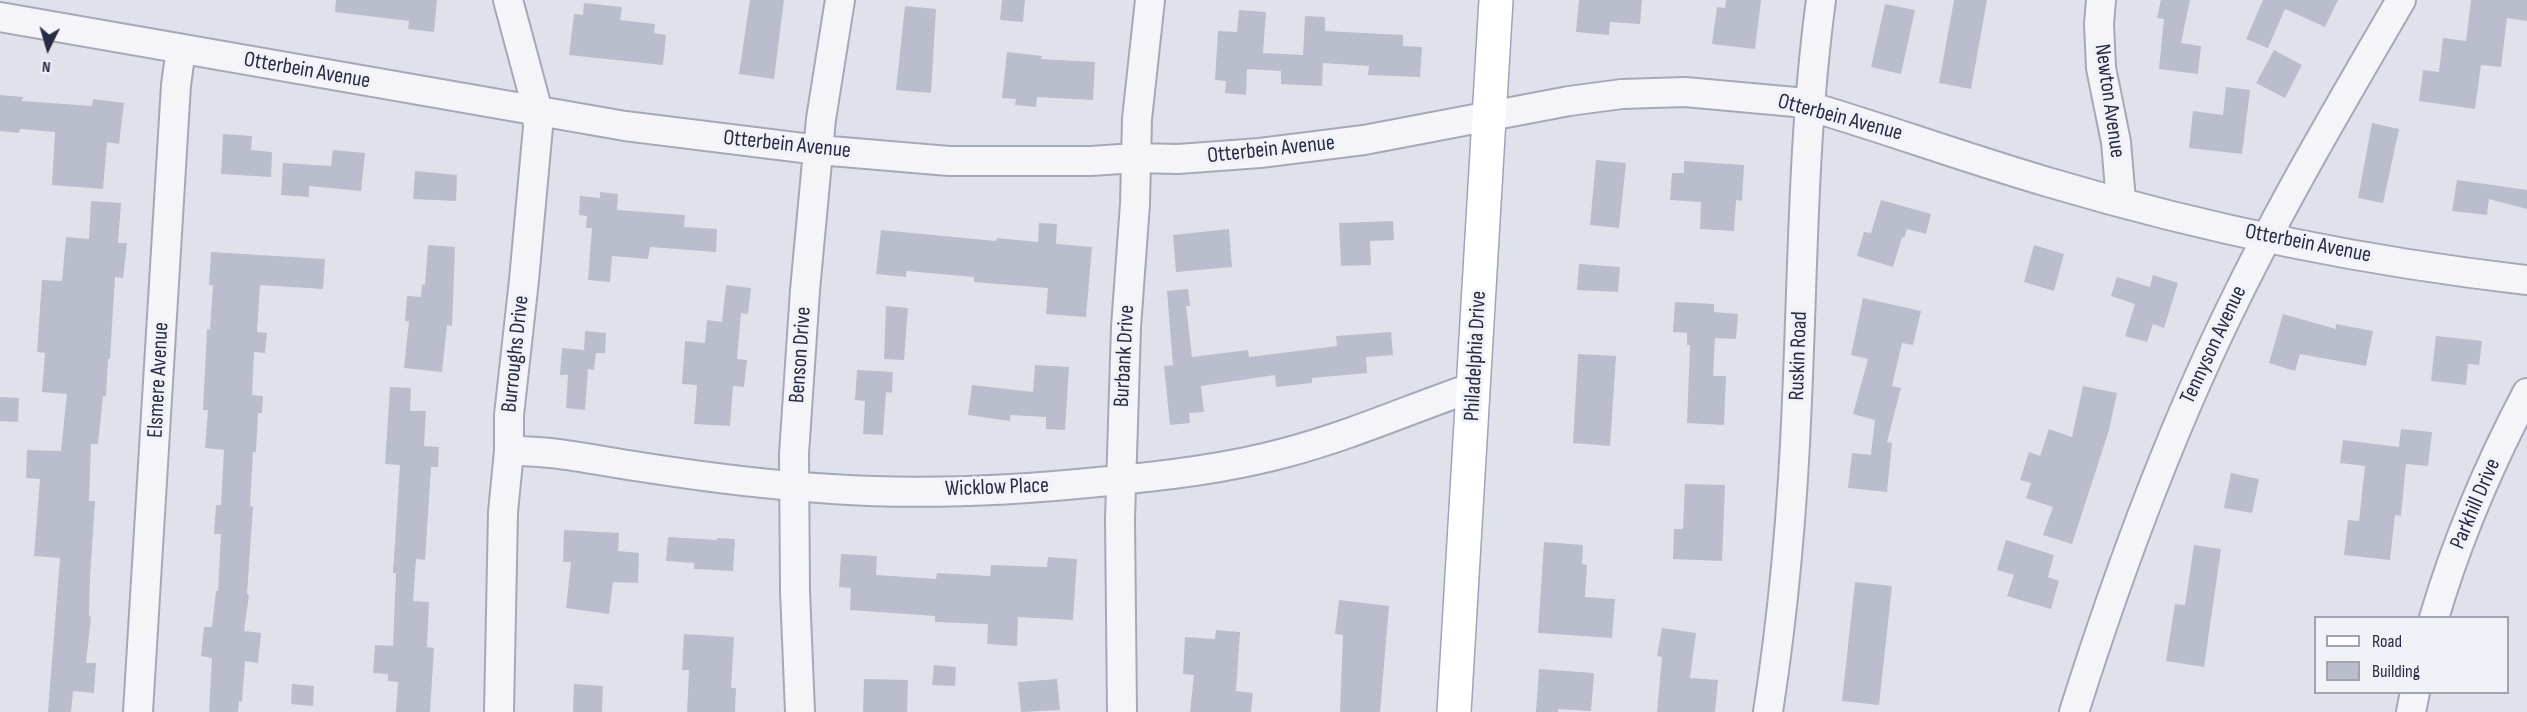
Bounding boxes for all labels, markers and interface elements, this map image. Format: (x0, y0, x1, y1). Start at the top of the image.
north arrow (18, 18, 78, 78)
street label: Newton Avenue (2088, 42, 2130, 160)
street label: Otterbein Avenue (242, 47, 372, 95)
text: N (41, 57, 51, 76)
street label: Otterbein Avenue (1775, 89, 1905, 147)
street label: Otterbein Avenue (722, 125, 852, 165)
street label: Otterbein Avenue (1206, 130, 1336, 170)
street label: Otterbein Avenue (2243, 219, 2373, 269)
street label: Tennyson Avenue (2175, 282, 2253, 408)
street label: Philadelphia Drive (1459, 290, 1493, 422)
street label: Burroughs Drive (497, 294, 535, 414)
street label: Burbank Drive (1109, 304, 1141, 408)
street label: Benson Drive (784, 306, 818, 404)
street label: Ruskin Road (1784, 311, 1814, 401)
street label: Elsmere Avenue (143, 321, 175, 439)
street label: Parkhill Drive (2445, 455, 2507, 553)
street label: Wicklow Place (945, 473, 1049, 503)
legend (2314, 616, 2509, 694)
text: Road (2372, 631, 2402, 652)
text: Building (2372, 661, 2420, 682)

